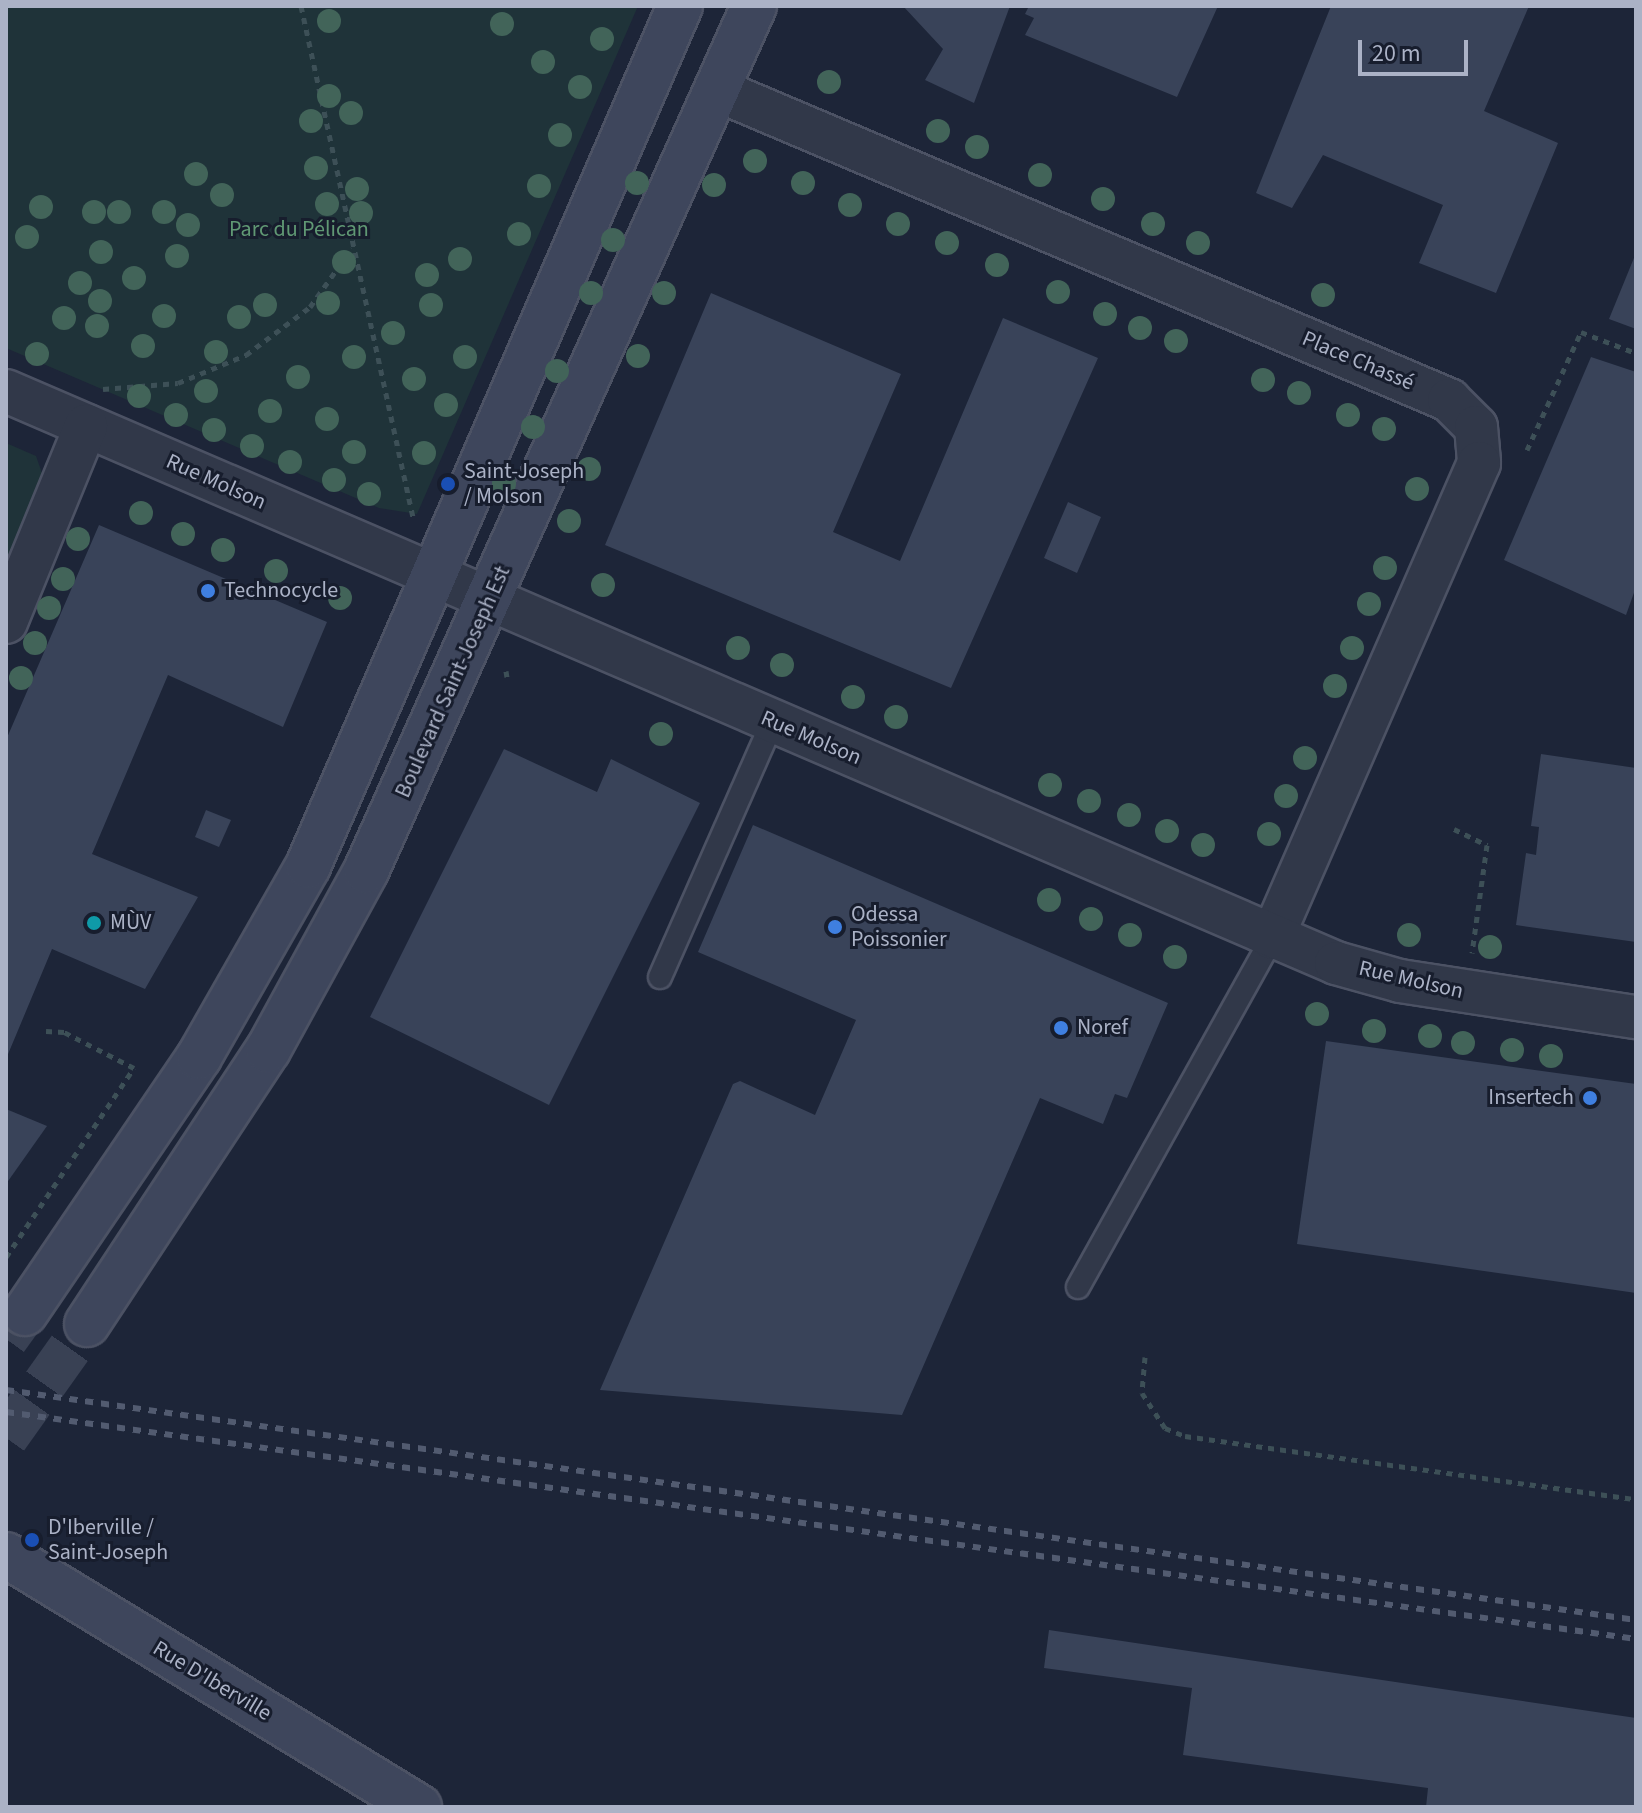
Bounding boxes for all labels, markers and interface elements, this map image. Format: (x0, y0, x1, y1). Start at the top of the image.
scale bar (1362, 24, 1472, 74)
text: 20 m (1372, 36, 1421, 71)
park label: Parc du Pélican (229, 217, 369, 243)
street label: Place Chassé (1298, 326, 1418, 396)
street label: Rue Molson (162, 448, 270, 516)
place label: Saint-Joseph / Molson (464, 458, 584, 510)
marker: Saint-Joseph / Molson (439, 475, 457, 493)
street label: Boulevard Saint-Joseph Est (390, 562, 516, 802)
place label: Technocycle (224, 578, 338, 604)
marker: Technocycle (199, 582, 217, 600)
street label: Rue Molson (757, 705, 865, 771)
place label: Odessa Poissonier (851, 901, 947, 952)
place label: MÙV (110, 910, 151, 936)
marker: MÙV (85, 914, 103, 932)
marker: Odessa Poissonier (826, 918, 844, 936)
street label: Rue Molson (1356, 955, 1466, 1005)
place label: Noref (1077, 1015, 1128, 1041)
marker: Noref (1052, 1019, 1070, 1037)
place label: Insertech (1488, 1085, 1574, 1111)
marker: Insertech (1581, 1089, 1599, 1107)
place label: D'Iberville / Saint-Joseph (48, 1514, 168, 1566)
marker: D'Iberville / Saint-Joseph (23, 1531, 41, 1549)
street label: Rue D'Iberville (148, 1635, 276, 1727)

